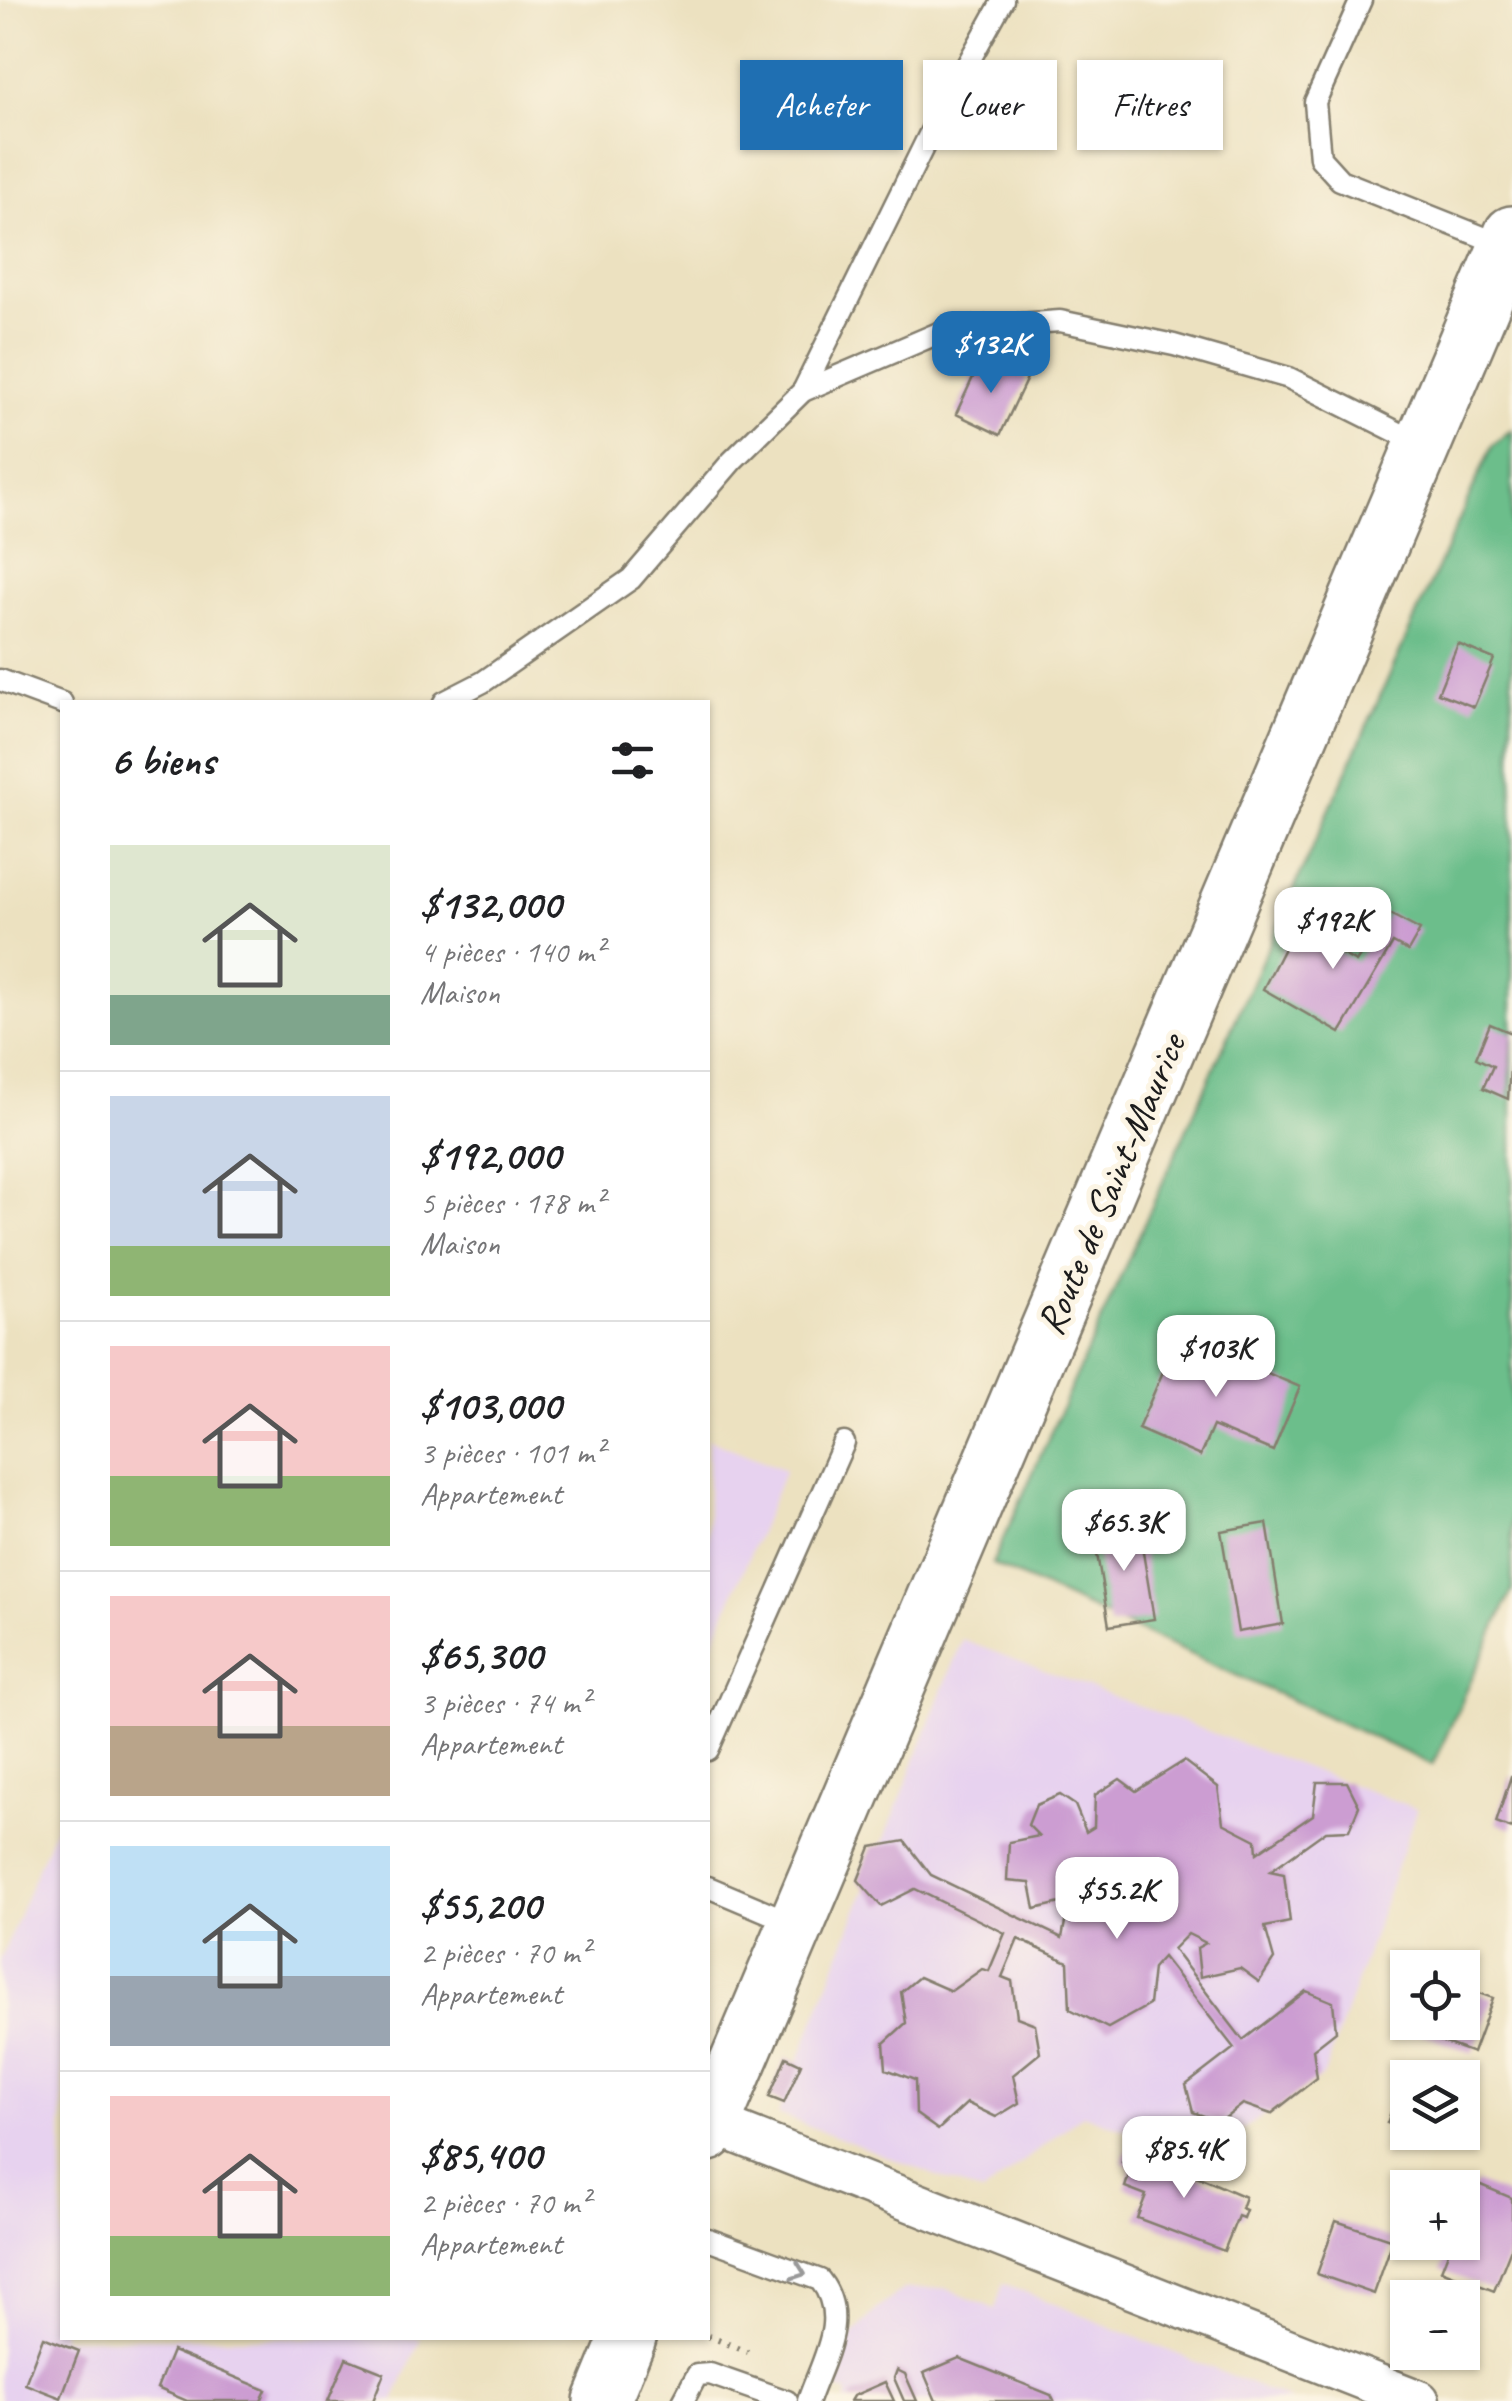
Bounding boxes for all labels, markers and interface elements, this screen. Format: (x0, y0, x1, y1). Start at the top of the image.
chip: Acheter (740, 60, 903, 150)
chip: Louer (923, 60, 1057, 150)
chip: Filtres (1077, 60, 1223, 150)
pin: $132K (921, 311, 1061, 396)
text: $132K (954, 323, 1028, 364)
icon: filters (605, 733, 660, 788)
text: 6 biens (110, 734, 215, 787)
text: $132,000 (420, 878, 561, 931)
icon: home (190, 885, 310, 1005)
pin: $192K (1263, 887, 1403, 972)
text: $192K (1296, 899, 1370, 940)
text: 4 pièces · 140 m² (420, 931, 604, 972)
text: Maison (420, 972, 500, 1013)
street label: Route de Saint-Maurice (1025, 1024, 1198, 1342)
text: $192,000 (420, 1129, 560, 1182)
icon: home (190, 1136, 310, 1256)
text: 5 pièces · 178 m² (420, 1182, 604, 1223)
text: Maison (420, 1223, 500, 1264)
pin: $103K (1146, 1315, 1286, 1400)
text: $103K (1179, 1327, 1253, 1368)
text: $103,000 (420, 1379, 561, 1432)
icon: home (190, 1386, 310, 1506)
text: 3 pièces · 101 m² (420, 1432, 604, 1473)
text: Appartement (420, 1473, 562, 1514)
pin: $65.3K (1043, 1489, 1205, 1574)
text: $65.3K (1084, 1501, 1164, 1542)
text: $65,300 (420, 1629, 542, 1682)
icon: home (190, 1636, 310, 1756)
text: 3 pièces · 74 m² (420, 1682, 589, 1723)
text: Appartement (420, 1723, 562, 1764)
pin: $55.2K (1036, 1857, 1198, 1942)
text: $55.2K (1077, 1869, 1157, 1910)
text: $55,200 (420, 1879, 540, 1932)
icon: home (190, 1886, 310, 2006)
text: 2 pièces · 70 m² (420, 1932, 589, 1973)
map controls (1390, 1950, 1480, 2370)
button: locate (1390, 1950, 1480, 2040)
text: Appartement (420, 1973, 562, 2014)
button: layers (1390, 2060, 1480, 2150)
pin: $85.4K (1103, 2116, 1265, 2201)
text: $85.4K (1144, 2128, 1224, 2169)
text: $85,400 (420, 2129, 541, 2182)
icon: home (190, 2136, 310, 2256)
button: + (1390, 2170, 1480, 2260)
text: 2 pièces · 70 m² (420, 2182, 589, 2223)
text: Appartement (420, 2223, 562, 2264)
one-way arrow (790, 2260, 807, 2281)
button: − (1390, 2280, 1480, 2370)

